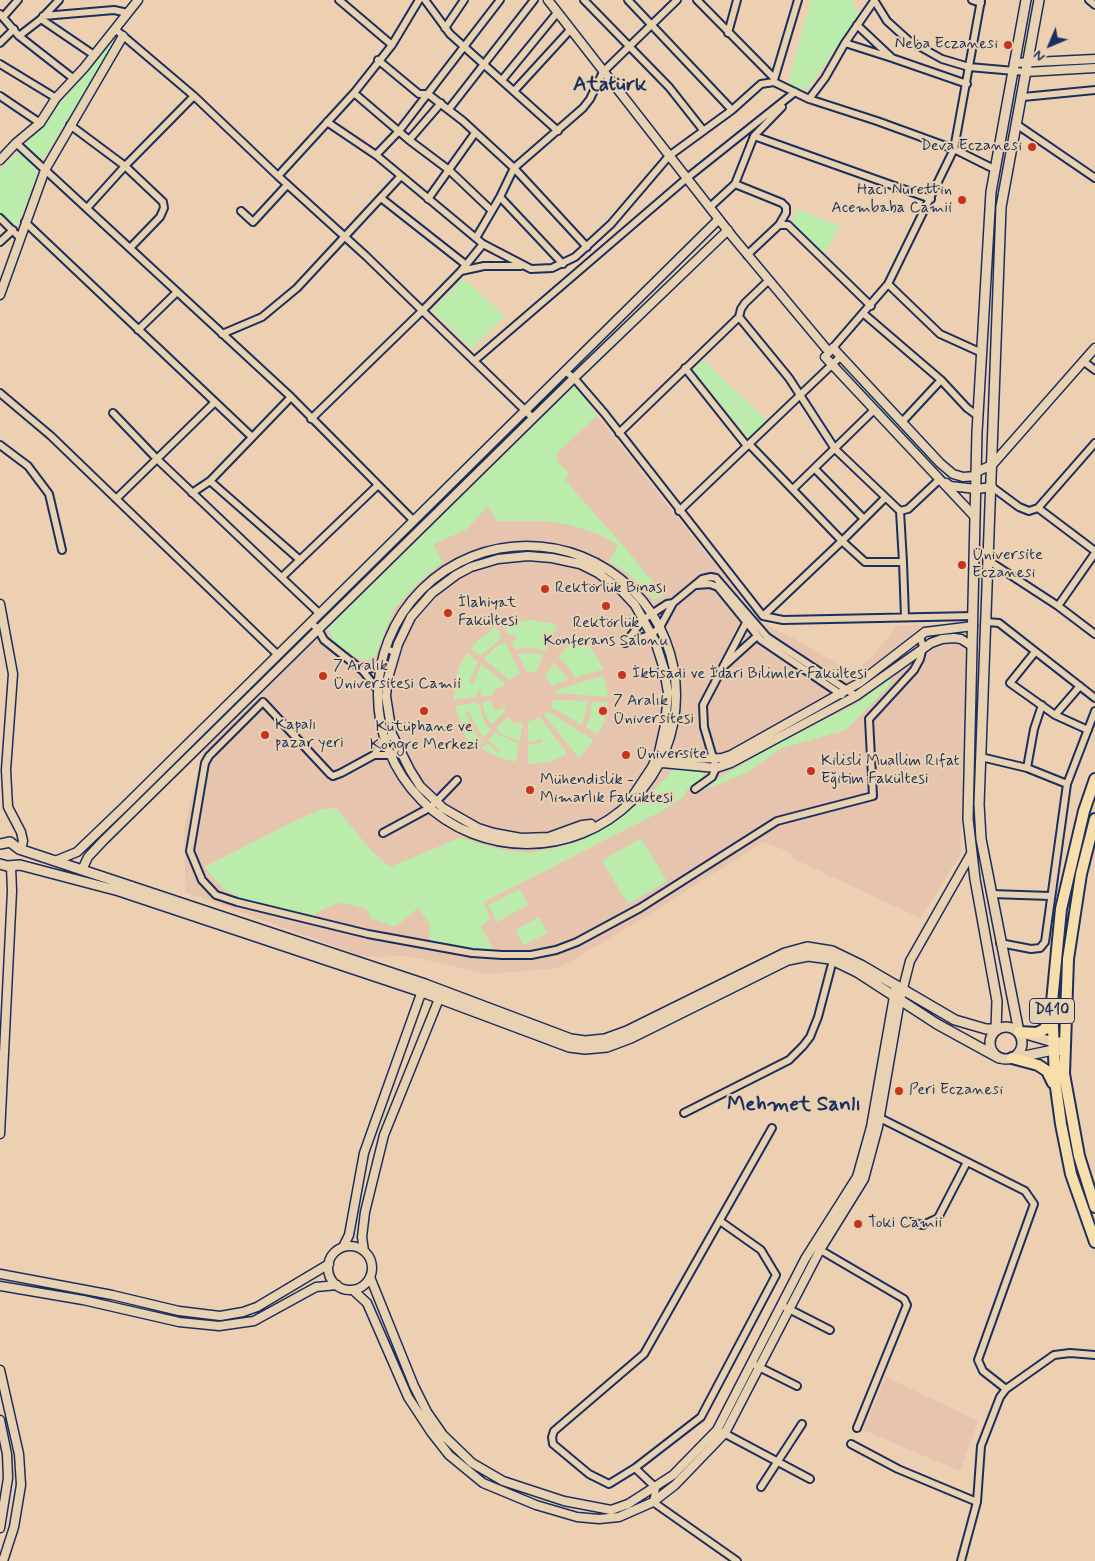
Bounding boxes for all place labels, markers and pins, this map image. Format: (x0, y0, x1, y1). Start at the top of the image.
place label: Neba Eczanesi (895, 35, 998, 55)
marker: Neba Eczanesi (1002, 39, 1014, 51)
place label: Deva Eczanesi (921, 137, 1022, 157)
marker: Deva Eczanesi (1026, 141, 1038, 153)
place label: Hacı Nurettin Acembaba Camii (831, 181, 952, 219)
marker: Hacı Nurettin Acembaba Camii (956, 194, 968, 206)
place label: Üniversite Eczanesi (972, 546, 1043, 584)
marker: Üniversite Eczanesi (956, 559, 968, 571)
place label: Rektörlük Binası (555, 579, 667, 599)
marker: Rektörlük Binası (539, 583, 551, 595)
place label: İlahiyat Fakültesi (458, 594, 518, 632)
marker: Rektörlük Konferans Salonu (600, 600, 612, 612)
marker: İlahiyat Fakültesi (442, 607, 454, 619)
place label: Rektörlük Konferans Salonu (544, 614, 668, 652)
place label: 7 Aralık Üniversitesi Camii (333, 657, 461, 695)
place label: İktisadi ve İdari Bilimler Fakültesi (632, 665, 867, 685)
marker: İktisadi ve İdari Bilimler Fakültesi (616, 669, 628, 681)
marker: 7 Aralık Üniversitesi Camii (317, 670, 329, 682)
place label: 7 Aralık Üniversitesi (613, 692, 694, 730)
marker: Kütüphane ve Kongre Merkezi (418, 705, 430, 717)
marker: 7 Aralık Üniversitesi (597, 705, 609, 717)
place label: Kapalı pazar yeri (275, 716, 344, 754)
place label: Kütüphane ve Kongre Merkezi (370, 718, 478, 756)
marker: Kapalı pazar yeri (259, 729, 271, 741)
place label: Üniversite (636, 745, 707, 765)
marker: Üniversite (620, 749, 632, 761)
place label: Kilisli Muallim Rıfat Eğitim Fakültesi (821, 752, 959, 790)
marker: Kilisli Muallim Rıfat Eğitim Fakültesi (805, 765, 817, 777)
place label: Mühendislik - Mimarlık Faküktesi (540, 771, 673, 809)
marker: Mühendislik - Mimarlık Faküktesi (524, 784, 536, 796)
place label: Peri Eczanesi (909, 1081, 1003, 1101)
marker: Peri Eczanesi (893, 1085, 905, 1097)
place label: Toki Camii (868, 1214, 942, 1234)
marker: Toki Camii (852, 1218, 864, 1230)

